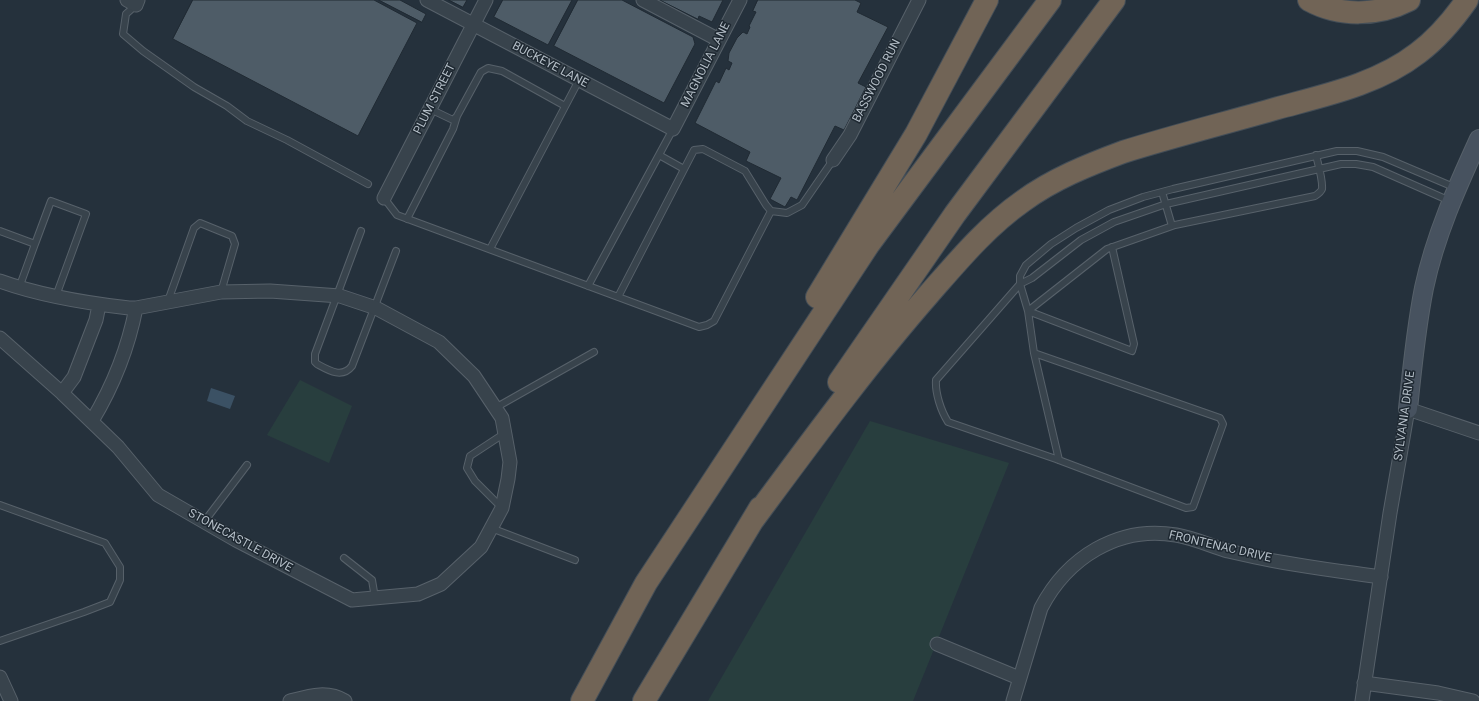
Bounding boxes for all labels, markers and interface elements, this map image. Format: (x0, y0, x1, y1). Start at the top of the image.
street label: MAGNOLIA LANE (678, 20, 734, 110)
street label: BASSWOOD RUN (850, 37, 904, 125)
street label: BUCKEYE LANE (509, 39, 591, 91)
street label: PLUM STREET (411, 61, 459, 137)
street label: SYLVANIA DRIVE (1392, 370, 1418, 462)
street label: STONECASTLE DRIVE (185, 506, 295, 576)
street label: FRONTENAC DRIVE (1167, 528, 1273, 566)

